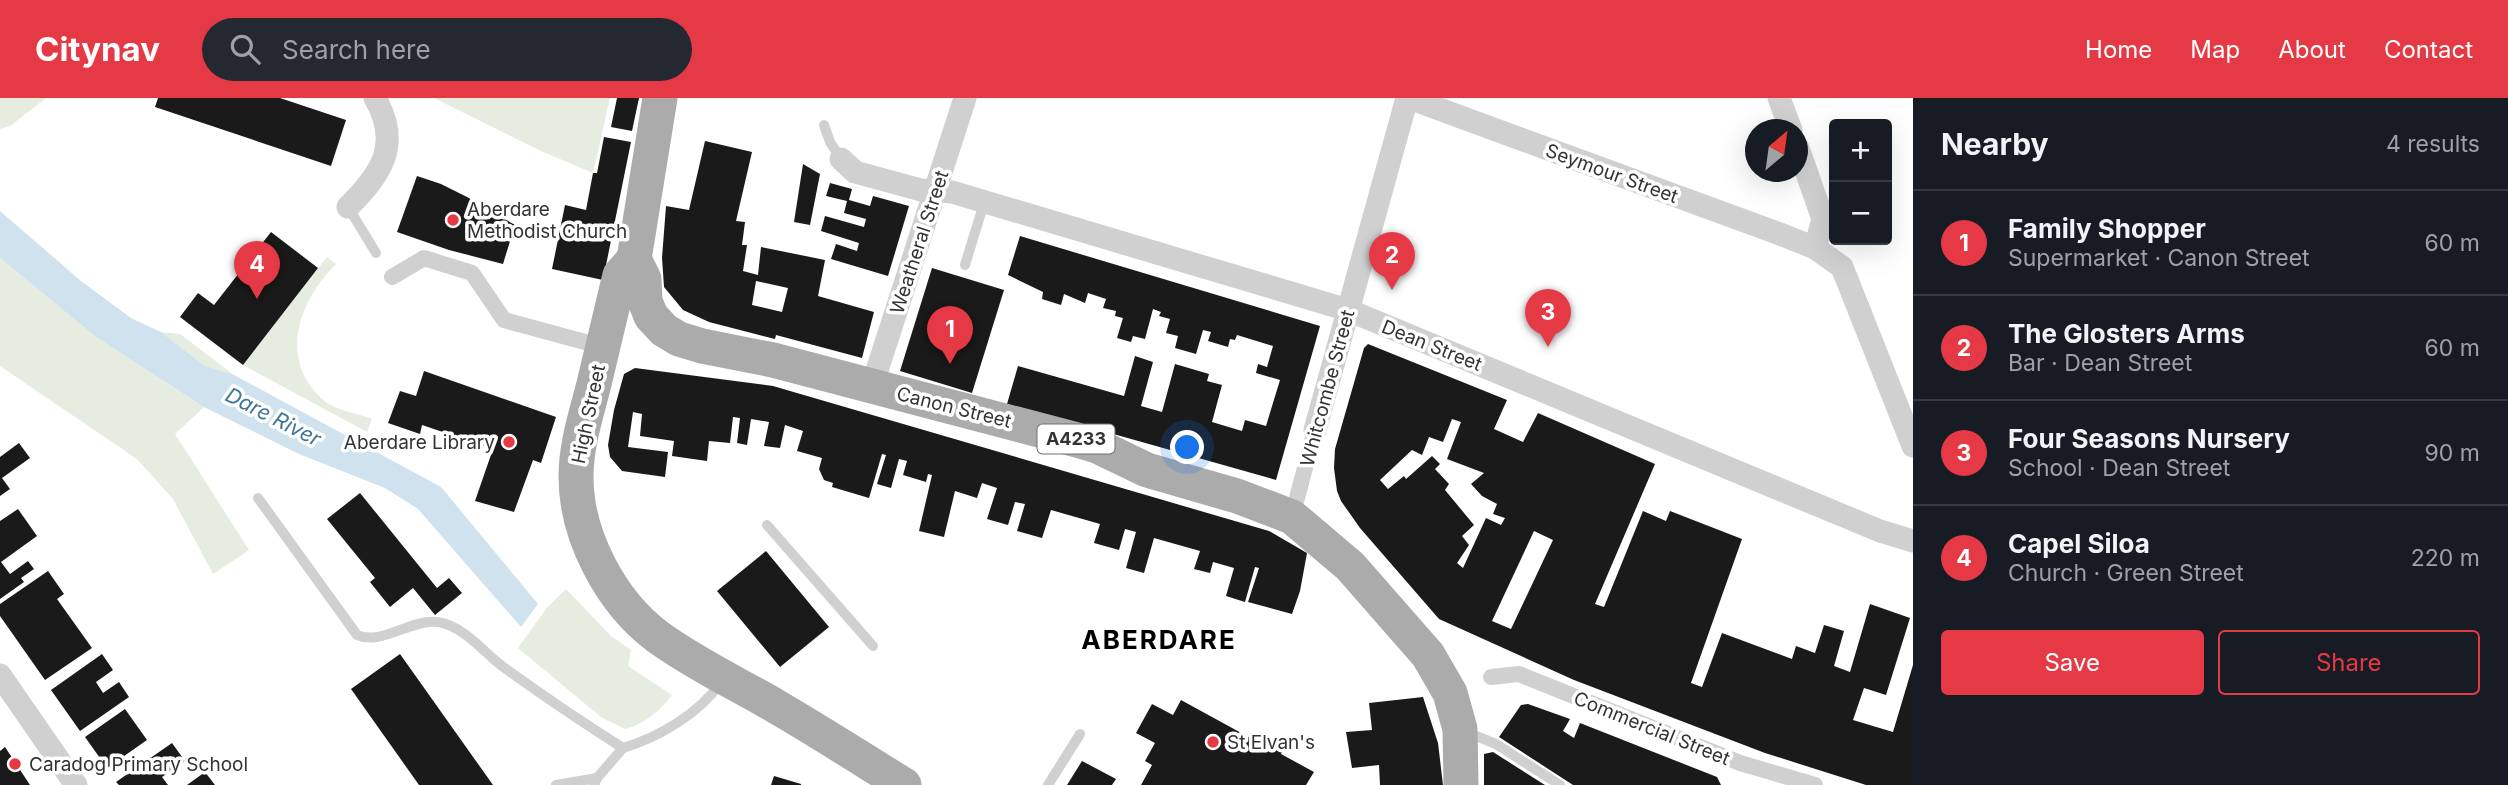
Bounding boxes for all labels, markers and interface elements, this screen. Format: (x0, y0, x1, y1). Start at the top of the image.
search box (202, 18, 692, 81)
text: Citynav (35, 29, 160, 69)
icon: search (226, 30, 264, 68)
text: Search here (282, 34, 431, 65)
text: Home (2085, 35, 2152, 64)
text: Map (2190, 35, 2240, 64)
text: About (2278, 35, 2346, 64)
text: Contact (2384, 35, 2473, 64)
north arrow (1745, 119, 1808, 182)
map controls (1829, 119, 1892, 245)
button: + (1829, 119, 1892, 182)
text: Nearby (1941, 126, 2049, 162)
text: 4 results (2386, 130, 2480, 158)
street label: Seymour Street (1543, 139, 1681, 208)
street label: Weatheral Street (885, 167, 954, 317)
button: − (1829, 182, 1892, 245)
place label: Aberdare Methodist Church (467, 198, 627, 243)
marker: Aberdare Methodist Church (445, 212, 461, 228)
text: Family Shopper (2008, 213, 2206, 244)
text: 1 (1959, 229, 1969, 257)
text: 60 m (2425, 229, 2480, 257)
pin: 2 (1369, 232, 1415, 290)
pin: 4 (234, 241, 280, 299)
text: Supermarket · Canon Street (2008, 244, 2310, 272)
pin: 3 (1525, 289, 1571, 347)
pin: 1 (927, 306, 973, 364)
street label: Whitcombe Street (1296, 307, 1359, 469)
street label: Dean Street (1378, 315, 1485, 376)
text: The Glosters Arms (2008, 318, 2245, 349)
text: 2 (1957, 334, 1971, 362)
text: 60 m (2425, 334, 2480, 362)
text: Bar · Dean Street (2008, 349, 2192, 377)
street label: High Street (567, 363, 610, 466)
water label: Dare River (221, 382, 326, 452)
street label: Canon Street (894, 382, 1014, 433)
text: Four Seasons Nursery (2008, 423, 2290, 454)
road number: A4233 (1038, 424, 1114, 454)
your location (1170, 430, 1204, 464)
place label: Aberdare Library (344, 431, 495, 454)
marker: Aberdare Library (501, 434, 517, 450)
text: 3 (1957, 439, 1971, 467)
text: 90 m (2425, 439, 2480, 467)
text: School · Dean Street (2008, 454, 2230, 482)
text: Capel Siloa (2008, 528, 2150, 559)
text: 4 (1956, 544, 1972, 572)
text: 220 m (2411, 544, 2480, 572)
text: Church · Green Street (2008, 559, 2244, 587)
district label: ABERDARE (1081, 624, 1237, 655)
button: Save (1941, 630, 2204, 695)
button: Share (2218, 630, 2480, 695)
street label: Commercial Street (1570, 687, 1733, 770)
place label: St Elvan's (1227, 731, 1315, 754)
marker: St Elvan's (1205, 734, 1221, 750)
place label: Caradog Primary School (29, 753, 248, 776)
marker: Caradog Primary School (7, 756, 23, 772)

